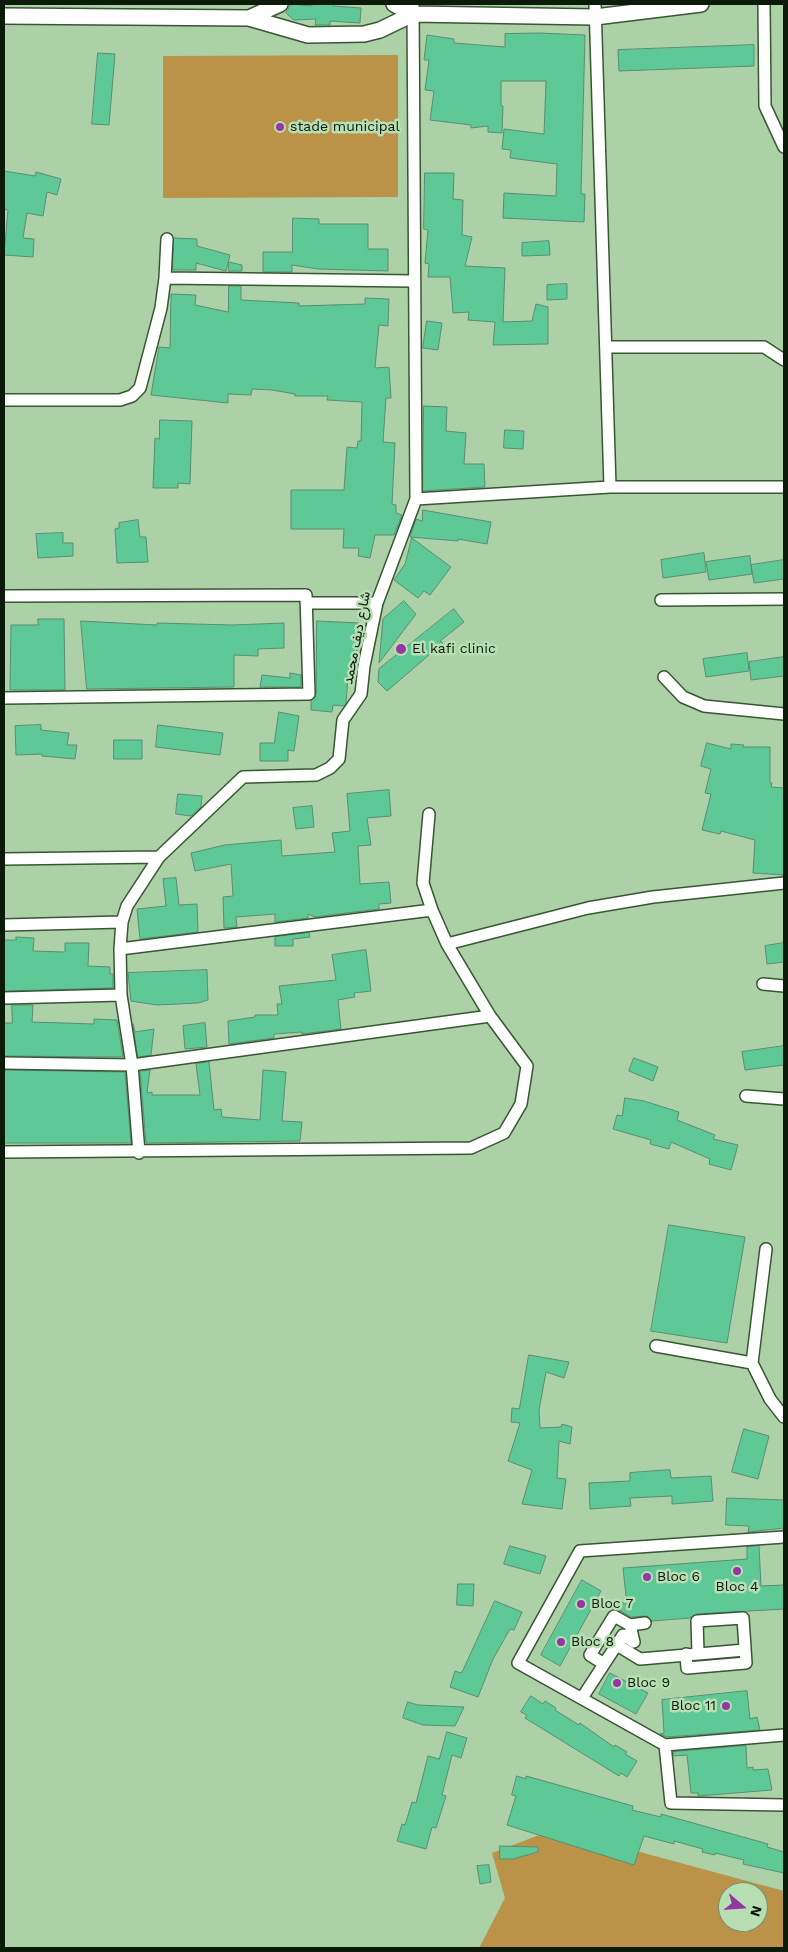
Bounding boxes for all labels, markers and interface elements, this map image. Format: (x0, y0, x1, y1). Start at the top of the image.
place label: stade municipal (290, 119, 400, 135)
marker: stade municipal (274, 121, 286, 133)
street label: شارع ديف محمد (340, 590, 374, 686)
place label: El kafi clinic (412, 641, 496, 657)
marker: El kafi clinic (394, 642, 408, 656)
marker: Bloc 4 (731, 1565, 743, 1577)
place label: Bloc 6 (657, 1569, 700, 1585)
marker: Bloc 6 (641, 1571, 653, 1583)
place label: Bloc 4 (716, 1579, 758, 1595)
place label: Bloc 7 (591, 1596, 633, 1612)
marker: Bloc 7 (575, 1598, 587, 1610)
place label: Bloc 8 (571, 1634, 614, 1650)
marker: Bloc 8 (555, 1636, 567, 1648)
place label: Bloc 9 (627, 1675, 670, 1691)
marker: Bloc 9 (611, 1677, 623, 1689)
place label: Bloc 11 (671, 1698, 716, 1714)
marker: Bloc 11 (720, 1700, 732, 1712)
north arrow (718, 1882, 768, 1932)
text: N (747, 1904, 766, 1919)

